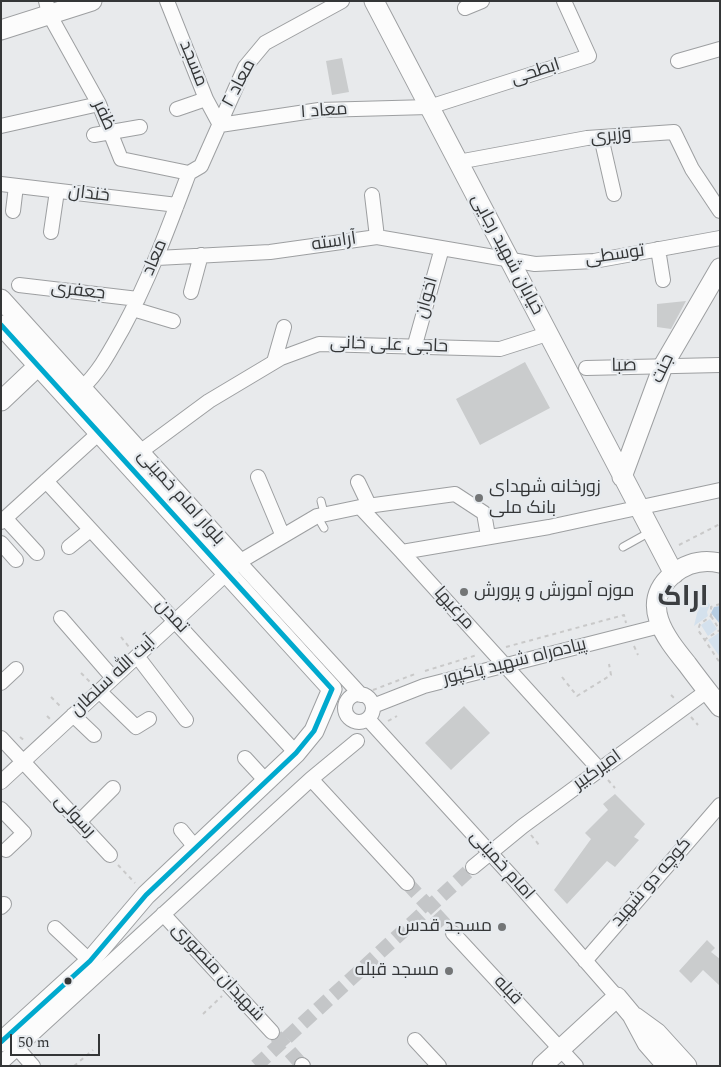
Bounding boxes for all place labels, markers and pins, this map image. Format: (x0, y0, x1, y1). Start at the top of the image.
place label: زورخانه شهدای بانک ملی (489, 477, 601, 520)
marker: زورخانه شهدای بانک ملی (473, 492, 485, 504)
place label: موزه آموزش و پرورش (474, 581, 634, 603)
marker: موزه آموزش و پرورش (458, 586, 470, 598)
place label: مسجد قدس (398, 916, 492, 938)
marker: مسجد قدس (496, 921, 508, 933)
place label: مسجد قبله (355, 960, 439, 982)
marker: مسجد قبله (443, 965, 455, 977)
unlabelled marker (63, 976, 73, 986)

